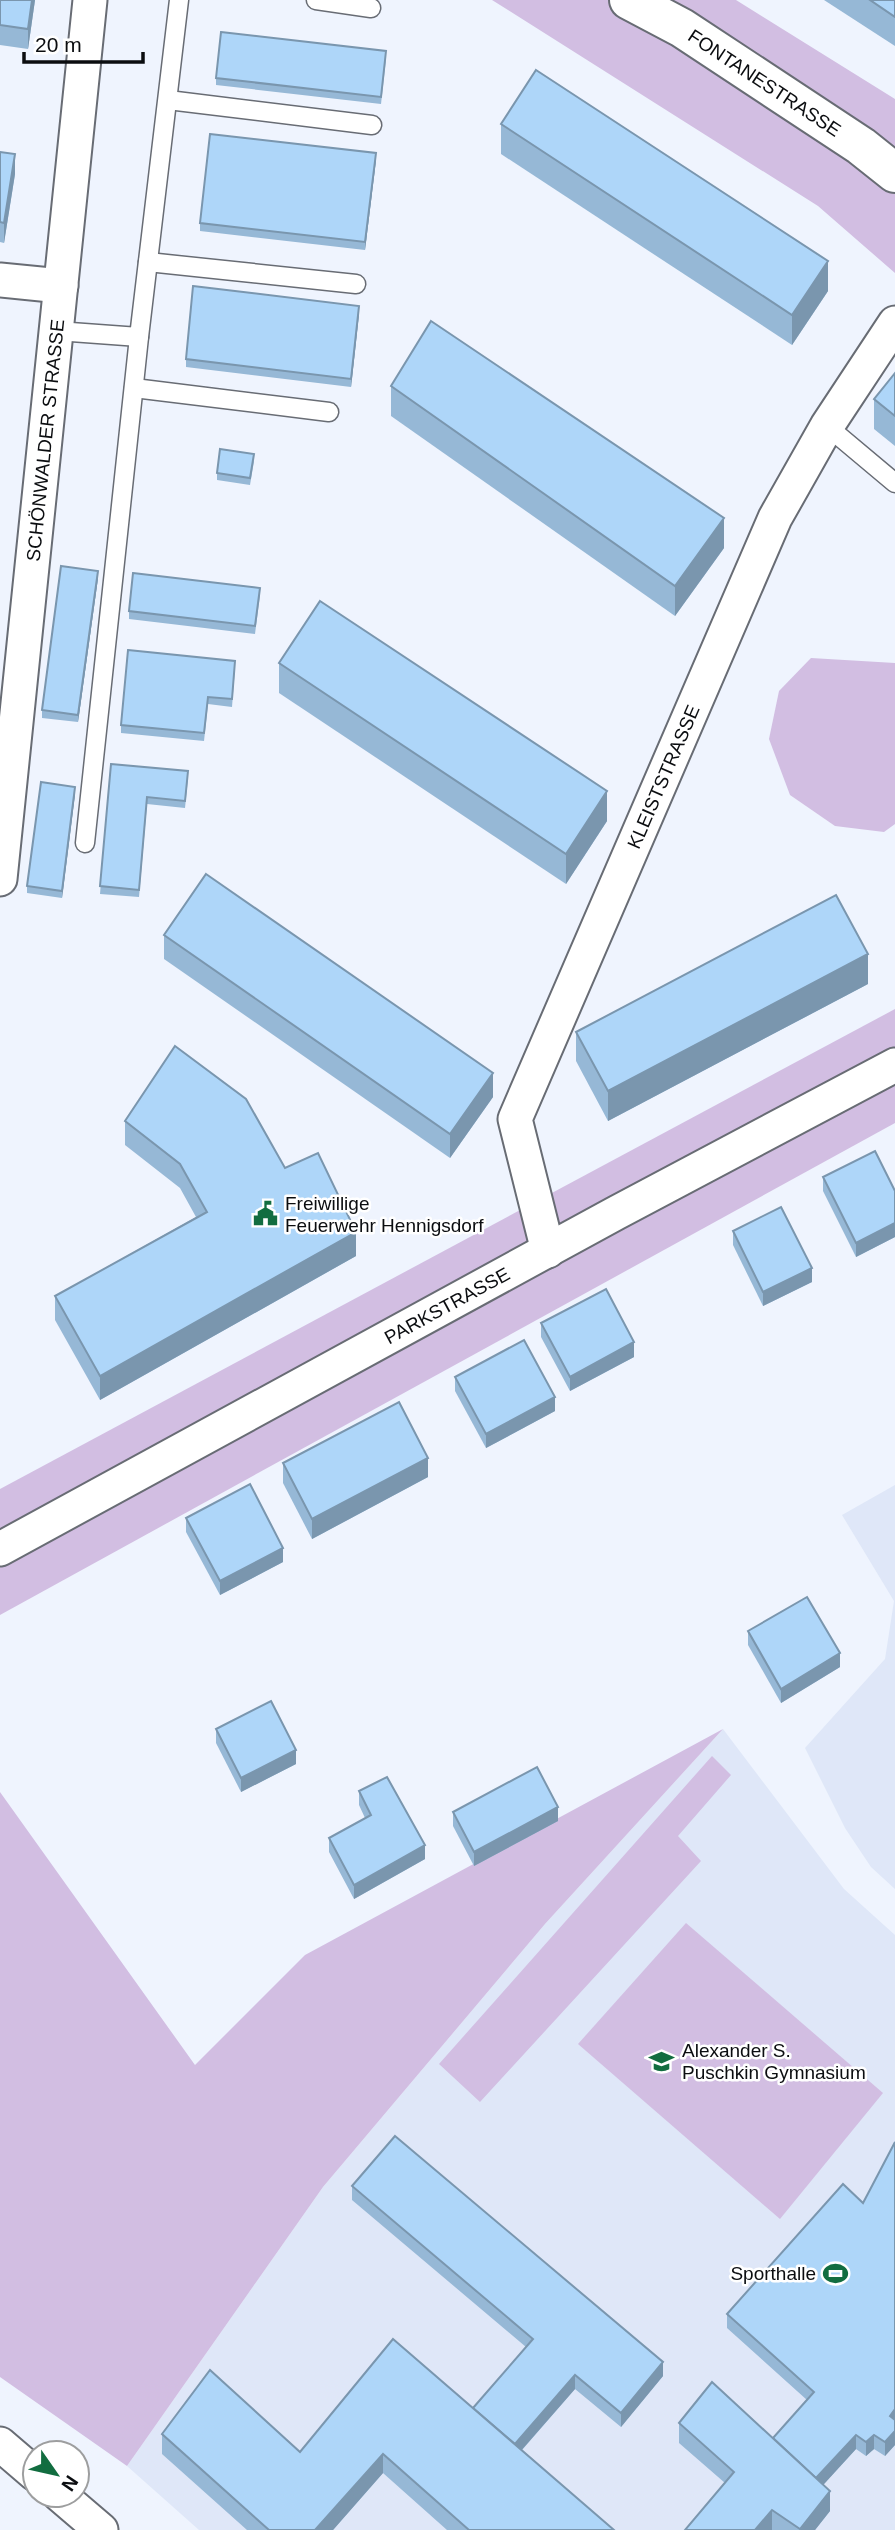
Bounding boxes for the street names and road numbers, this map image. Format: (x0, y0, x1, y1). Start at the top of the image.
street label: FONTANESTRASSE (684, 25, 845, 141)
street label: SCHÖNWALDER STRASSE (23, 318, 68, 562)
street label: KLEISTSTRASSE (623, 702, 704, 852)
street label: PARKSTRASSE (381, 1263, 513, 1348)

